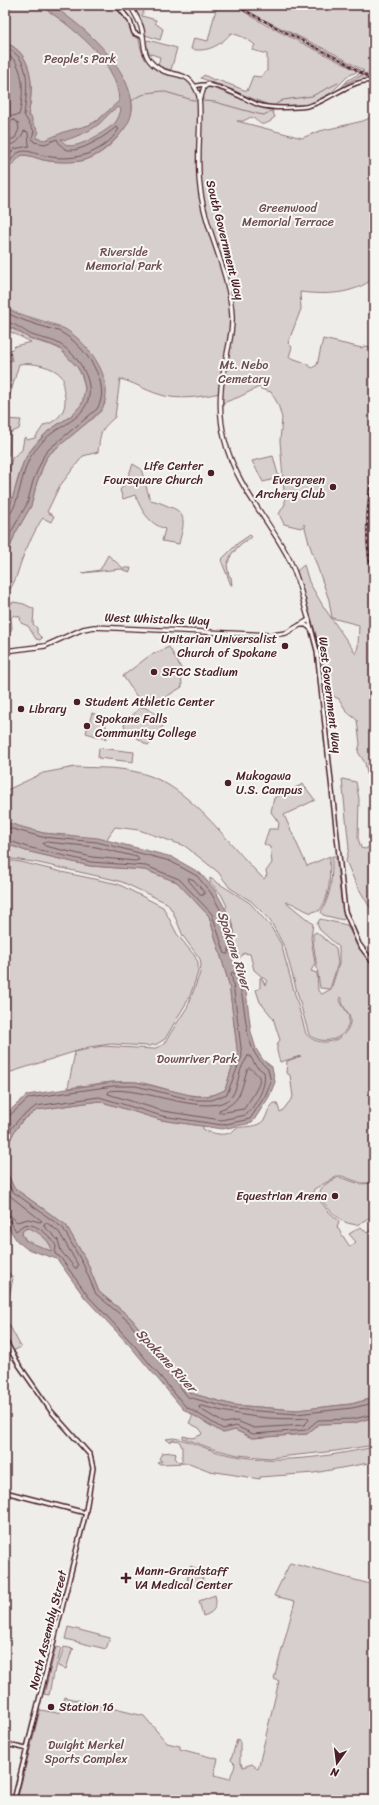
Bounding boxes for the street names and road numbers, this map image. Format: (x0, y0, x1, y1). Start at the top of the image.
street label: South Government Way (199, 178, 251, 303)
street label: West Whistalks Way (104, 606, 211, 632)
street label: West Government Way (312, 635, 348, 755)
street label: North Assembly Street (23, 1567, 74, 1692)

